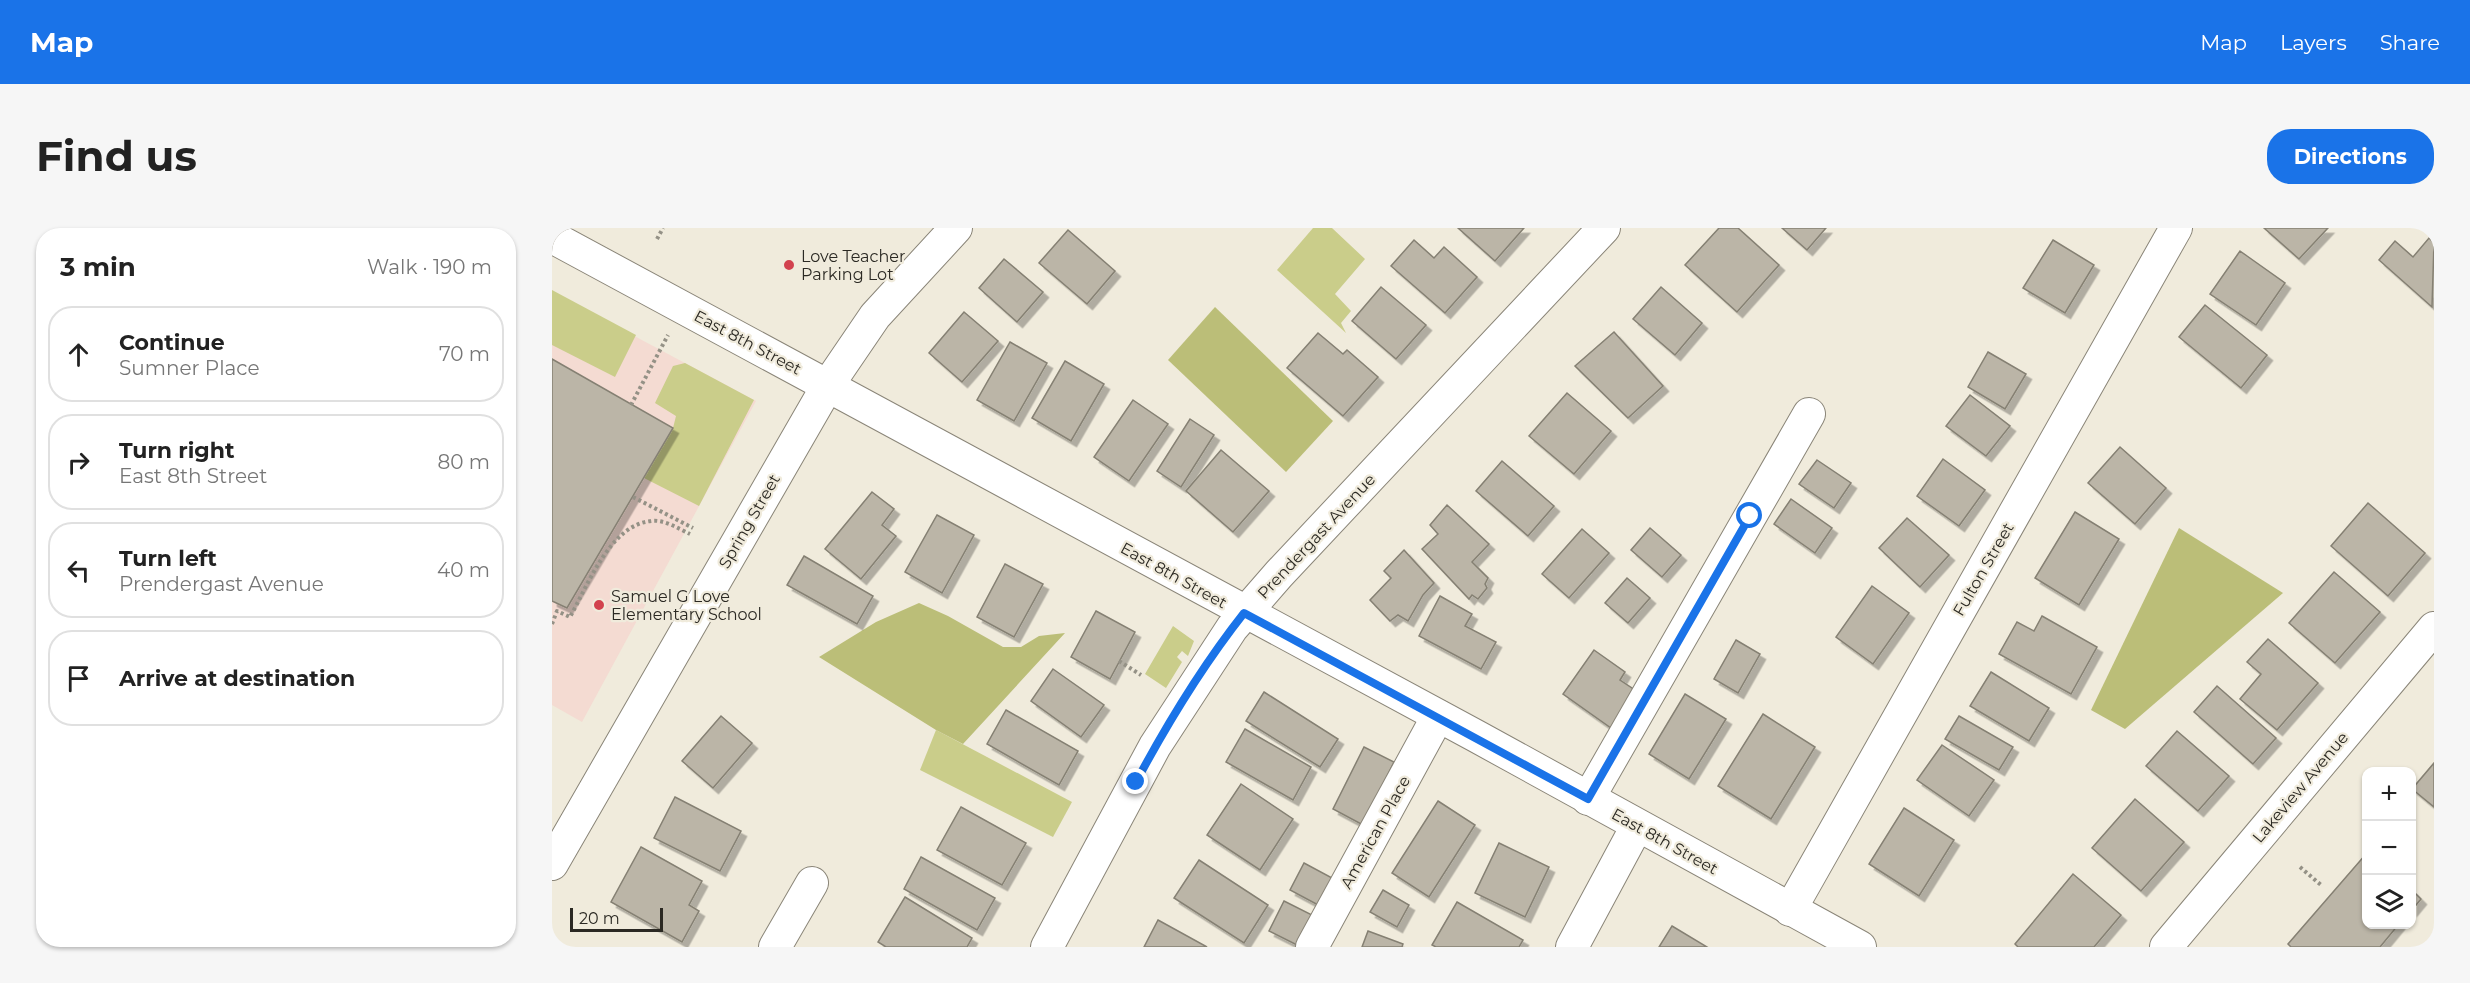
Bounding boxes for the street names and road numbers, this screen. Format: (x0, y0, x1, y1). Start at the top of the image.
street label: East 8th Street (691, 306, 805, 379)
street label: Spring Street (715, 470, 784, 572)
street label: Prendergast Avenue (1254, 470, 1379, 603)
street label: Fulton Street (1949, 519, 2018, 619)
street label: East 8th Street (1117, 538, 1231, 613)
street label: Lakeview Avenue (2249, 728, 2352, 847)
street label: American Place (1337, 773, 1414, 892)
street label: East 8th Street (1608, 804, 1722, 879)

